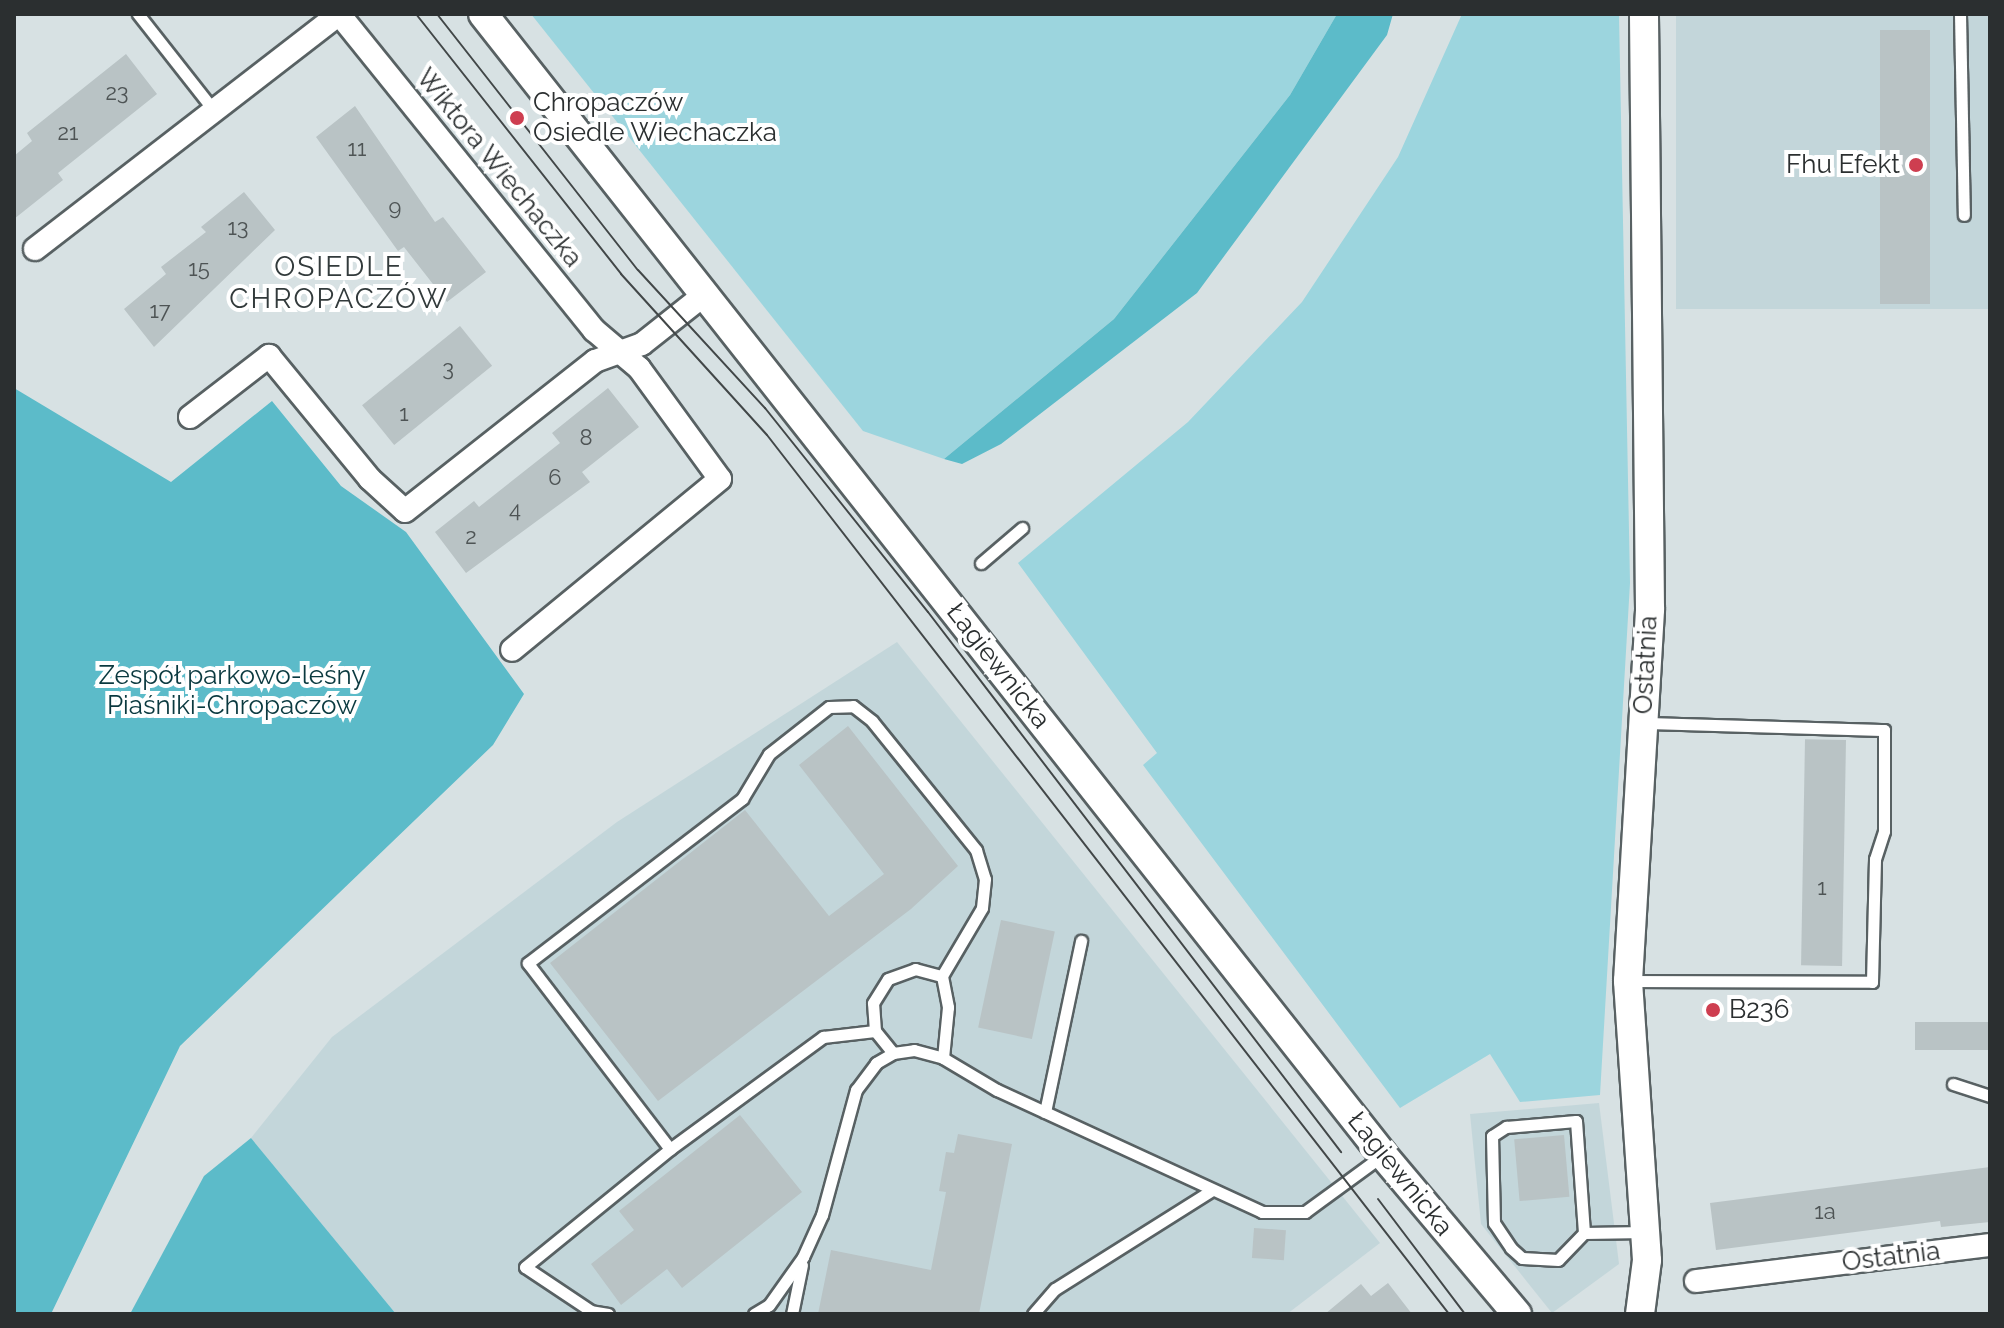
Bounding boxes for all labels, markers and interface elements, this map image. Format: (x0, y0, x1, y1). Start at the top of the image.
street label: Wiktora Wiechaczka (409, 62, 589, 274)
house number: 23 (105, 80, 129, 106)
place label: Chropaczów Osiedle Wiechaczka (533, 87, 778, 148)
marker: Chropaczów Osiedle Wiechaczka (508, 109, 526, 127)
house number: 21 (58, 120, 78, 146)
house number: 11 (348, 136, 366, 162)
place label: Fhu Efekt (1786, 149, 1900, 181)
marker: Fhu Efekt (1907, 156, 1925, 174)
house number: 9 (389, 195, 401, 221)
house number: 13 (227, 215, 249, 241)
district label: OSIEDLE CHROPACZÓW (229, 250, 449, 316)
house number: 15 (188, 256, 210, 282)
house number: 17 (149, 298, 171, 324)
house number: 3 (442, 356, 454, 382)
house number: 1 (399, 401, 409, 427)
house number: 8 (579, 425, 593, 451)
house number: 6 (548, 465, 562, 491)
house number: 4 (509, 497, 521, 523)
house number: 2 (465, 524, 477, 550)
street label: Łagiewnicka (939, 597, 1057, 735)
street label: Ostatnia (1628, 615, 1664, 715)
park label: Zespół parkowo-leśny Piaśniki-Chropaczów (98, 660, 366, 722)
house number: 1 (1817, 875, 1827, 901)
place label: B236 (1729, 994, 1789, 1026)
marker: B236 (1704, 1001, 1722, 1019)
street label: Łagiewnicka (1341, 1106, 1459, 1242)
house number: 1a (1814, 1199, 1836, 1225)
street label: Ostatnia (1840, 1236, 1942, 1278)

